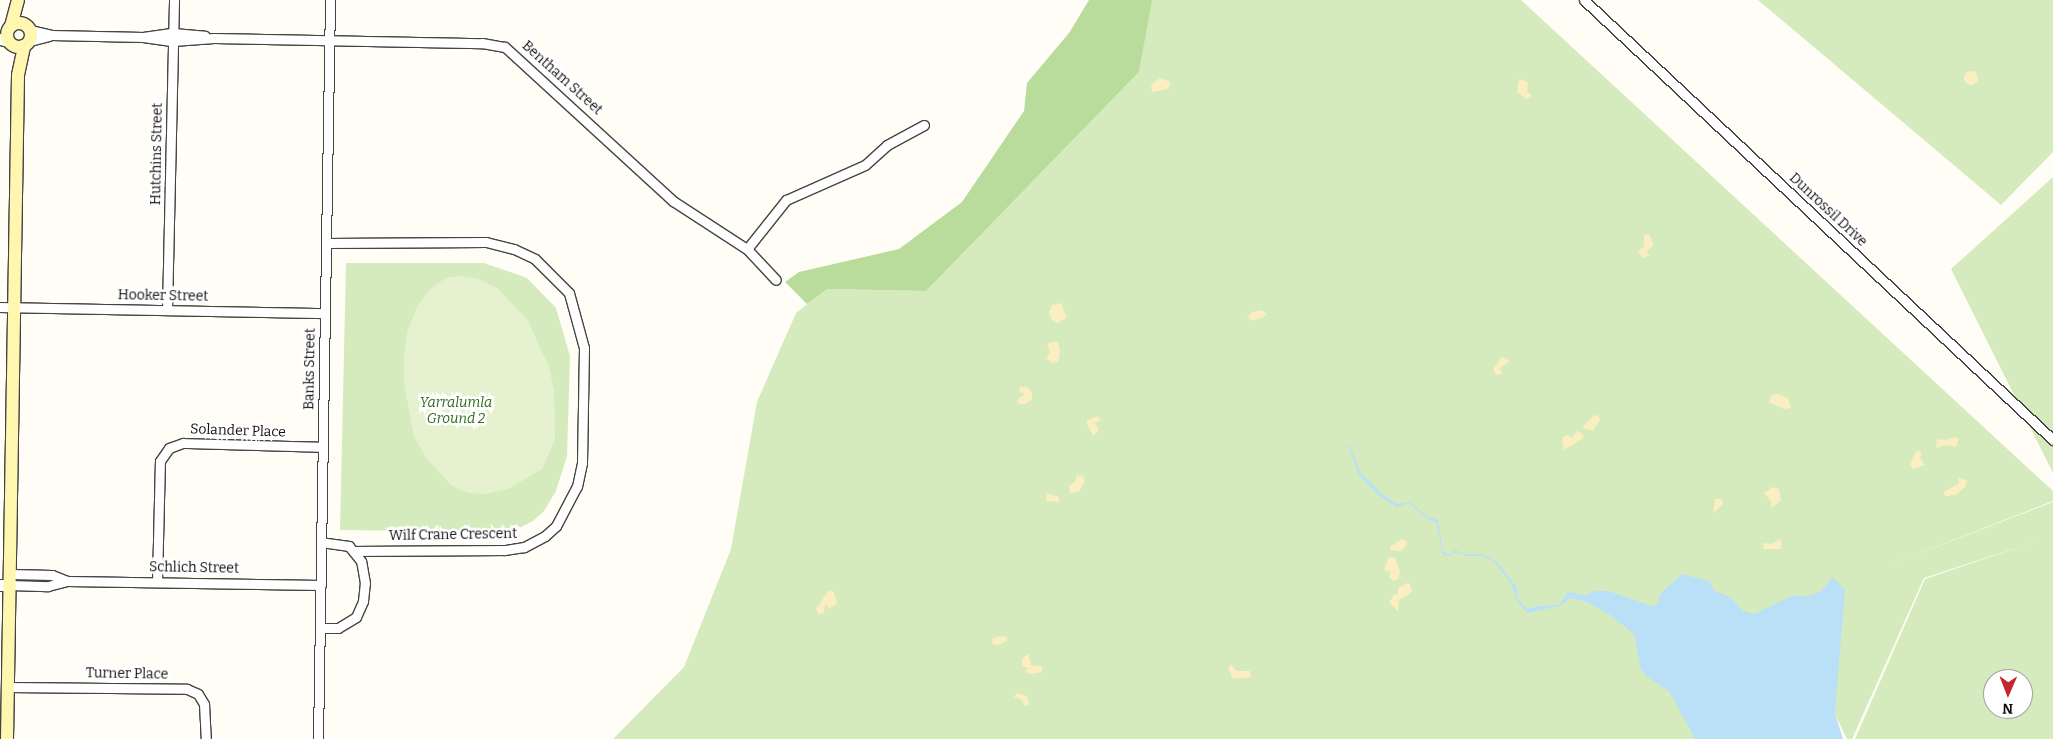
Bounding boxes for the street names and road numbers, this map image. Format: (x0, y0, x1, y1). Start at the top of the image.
street label: Bentham Street (518, 38, 606, 118)
street label: Hutchins Street (148, 103, 166, 205)
street label: Dunrossil Drive (1786, 170, 1870, 250)
street label: Hooker Street (118, 287, 208, 305)
street label: Banks Street (301, 328, 319, 410)
street label: Solander Place (190, 421, 286, 441)
street label: Wilf Crane Crescent (389, 525, 517, 545)
street label: Schlich Street (149, 559, 239, 577)
street label: Turner Place (86, 665, 168, 683)

